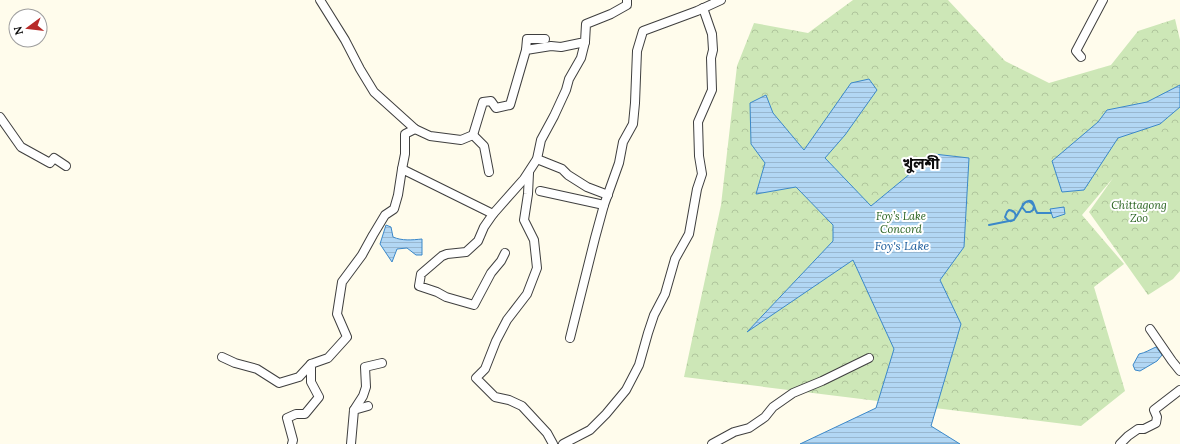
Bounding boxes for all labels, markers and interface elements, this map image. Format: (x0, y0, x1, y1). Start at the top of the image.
north arrow (8, 8, 48, 48)
text: N (10, 24, 26, 37)
district label: খুলশী (903, 154, 940, 174)
park label: Chittagong Zoo (1111, 198, 1167, 225)
park label: Foy’s Lake Concord (876, 209, 926, 236)
water label: Foy's Lake (875, 238, 930, 253)

